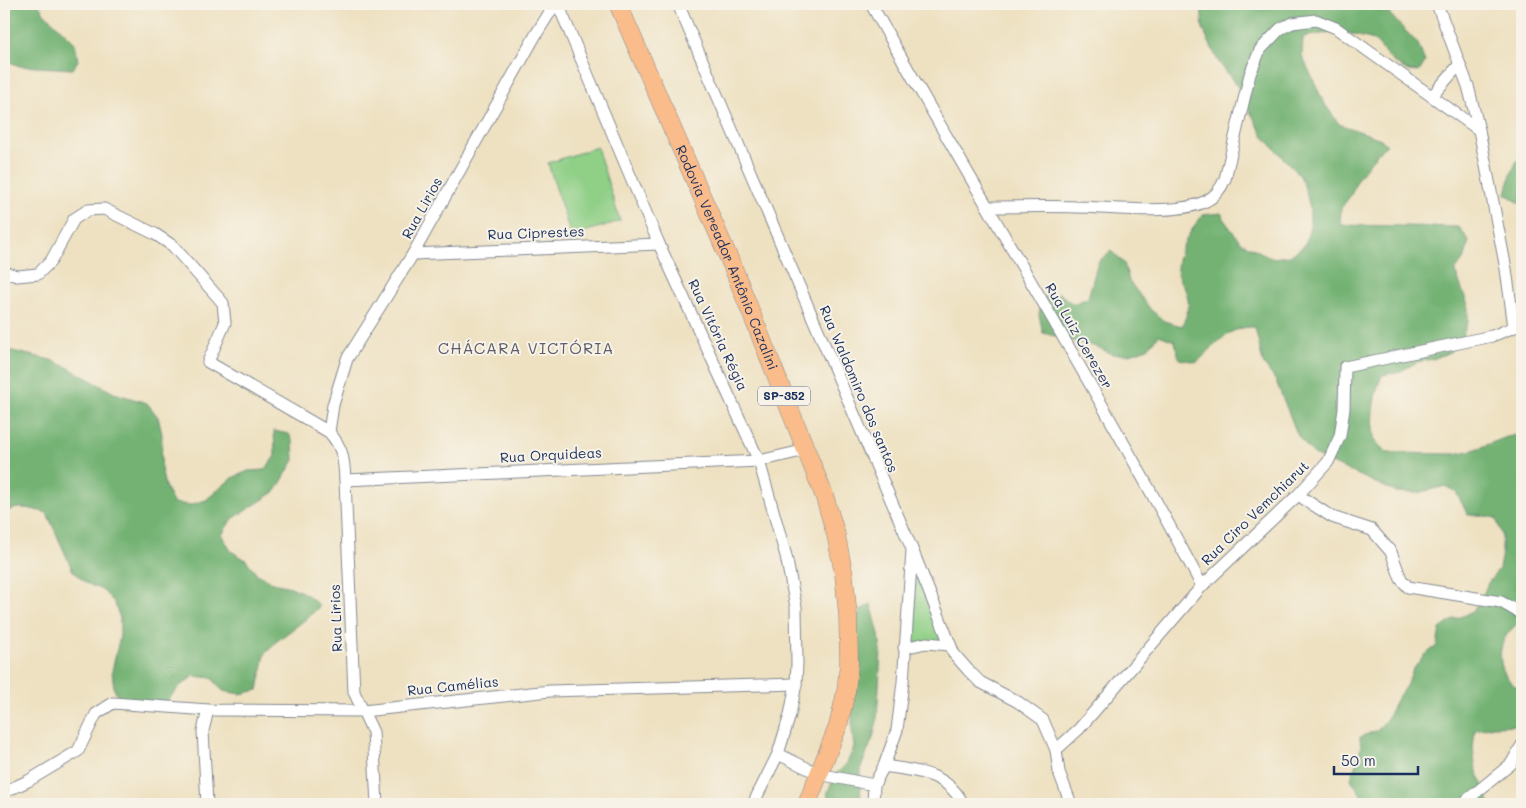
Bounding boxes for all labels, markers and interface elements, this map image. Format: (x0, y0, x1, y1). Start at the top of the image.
street label: Rodovia Vereador Antônio Cazalini (672, 142, 783, 373)
street label: Rua Lirios (397, 173, 446, 242)
street label: Rua Ciprestes (487, 221, 585, 244)
street label: Rua Vitória Régia (684, 276, 753, 394)
street label: Rua Luiz Cerezer (1041, 279, 1117, 392)
street label: Rua Waldomiro dos santos (816, 302, 903, 475)
district label: CHÁCARA VICTÓRIA (438, 337, 614, 358)
road number: SP-352 (758, 386, 810, 406)
street label: Rua Orquideas (500, 442, 602, 467)
street label: Rua Ciro Vemchiarut (1197, 456, 1313, 569)
street label: Rua Lirios (325, 584, 346, 652)
street label: Rua Camélias (406, 671, 500, 700)
scale bar (1334, 743, 1417, 775)
text: 50 m (1341, 750, 1376, 770)

